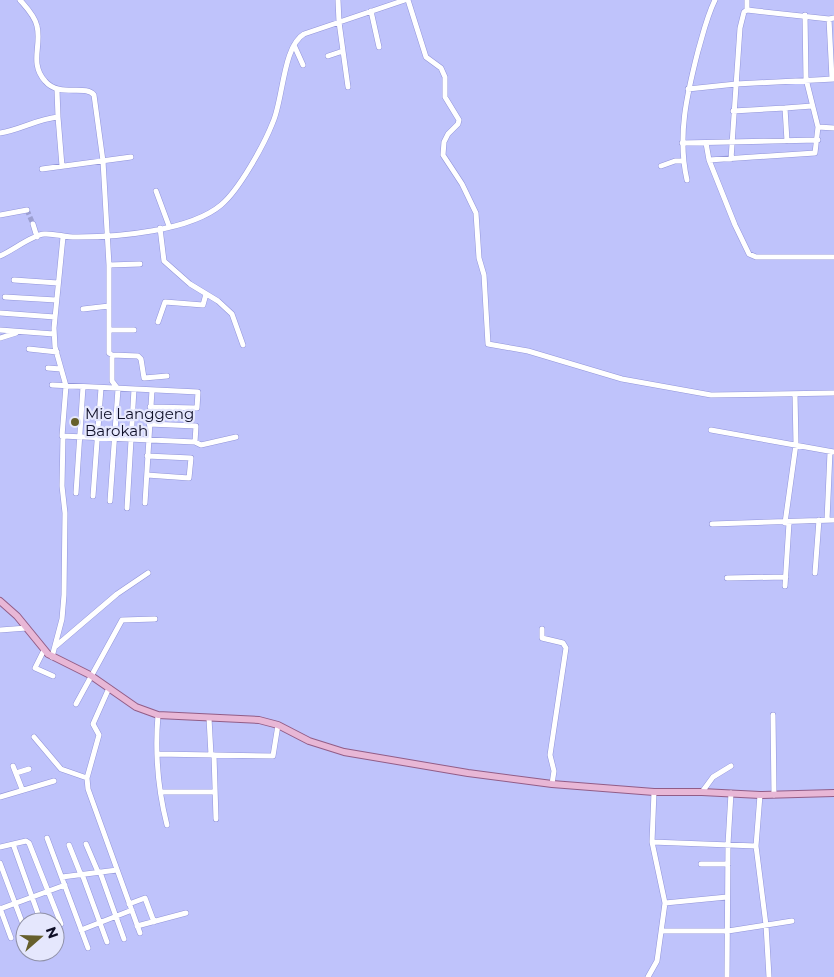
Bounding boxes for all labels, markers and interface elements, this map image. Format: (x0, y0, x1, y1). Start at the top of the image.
place label: Mie Langgeng Barokah (85, 404, 194, 440)
marker: Mie Langgeng Barokah (69, 416, 81, 428)
north arrow (15, 912, 65, 962)
text: N (42, 924, 63, 941)

